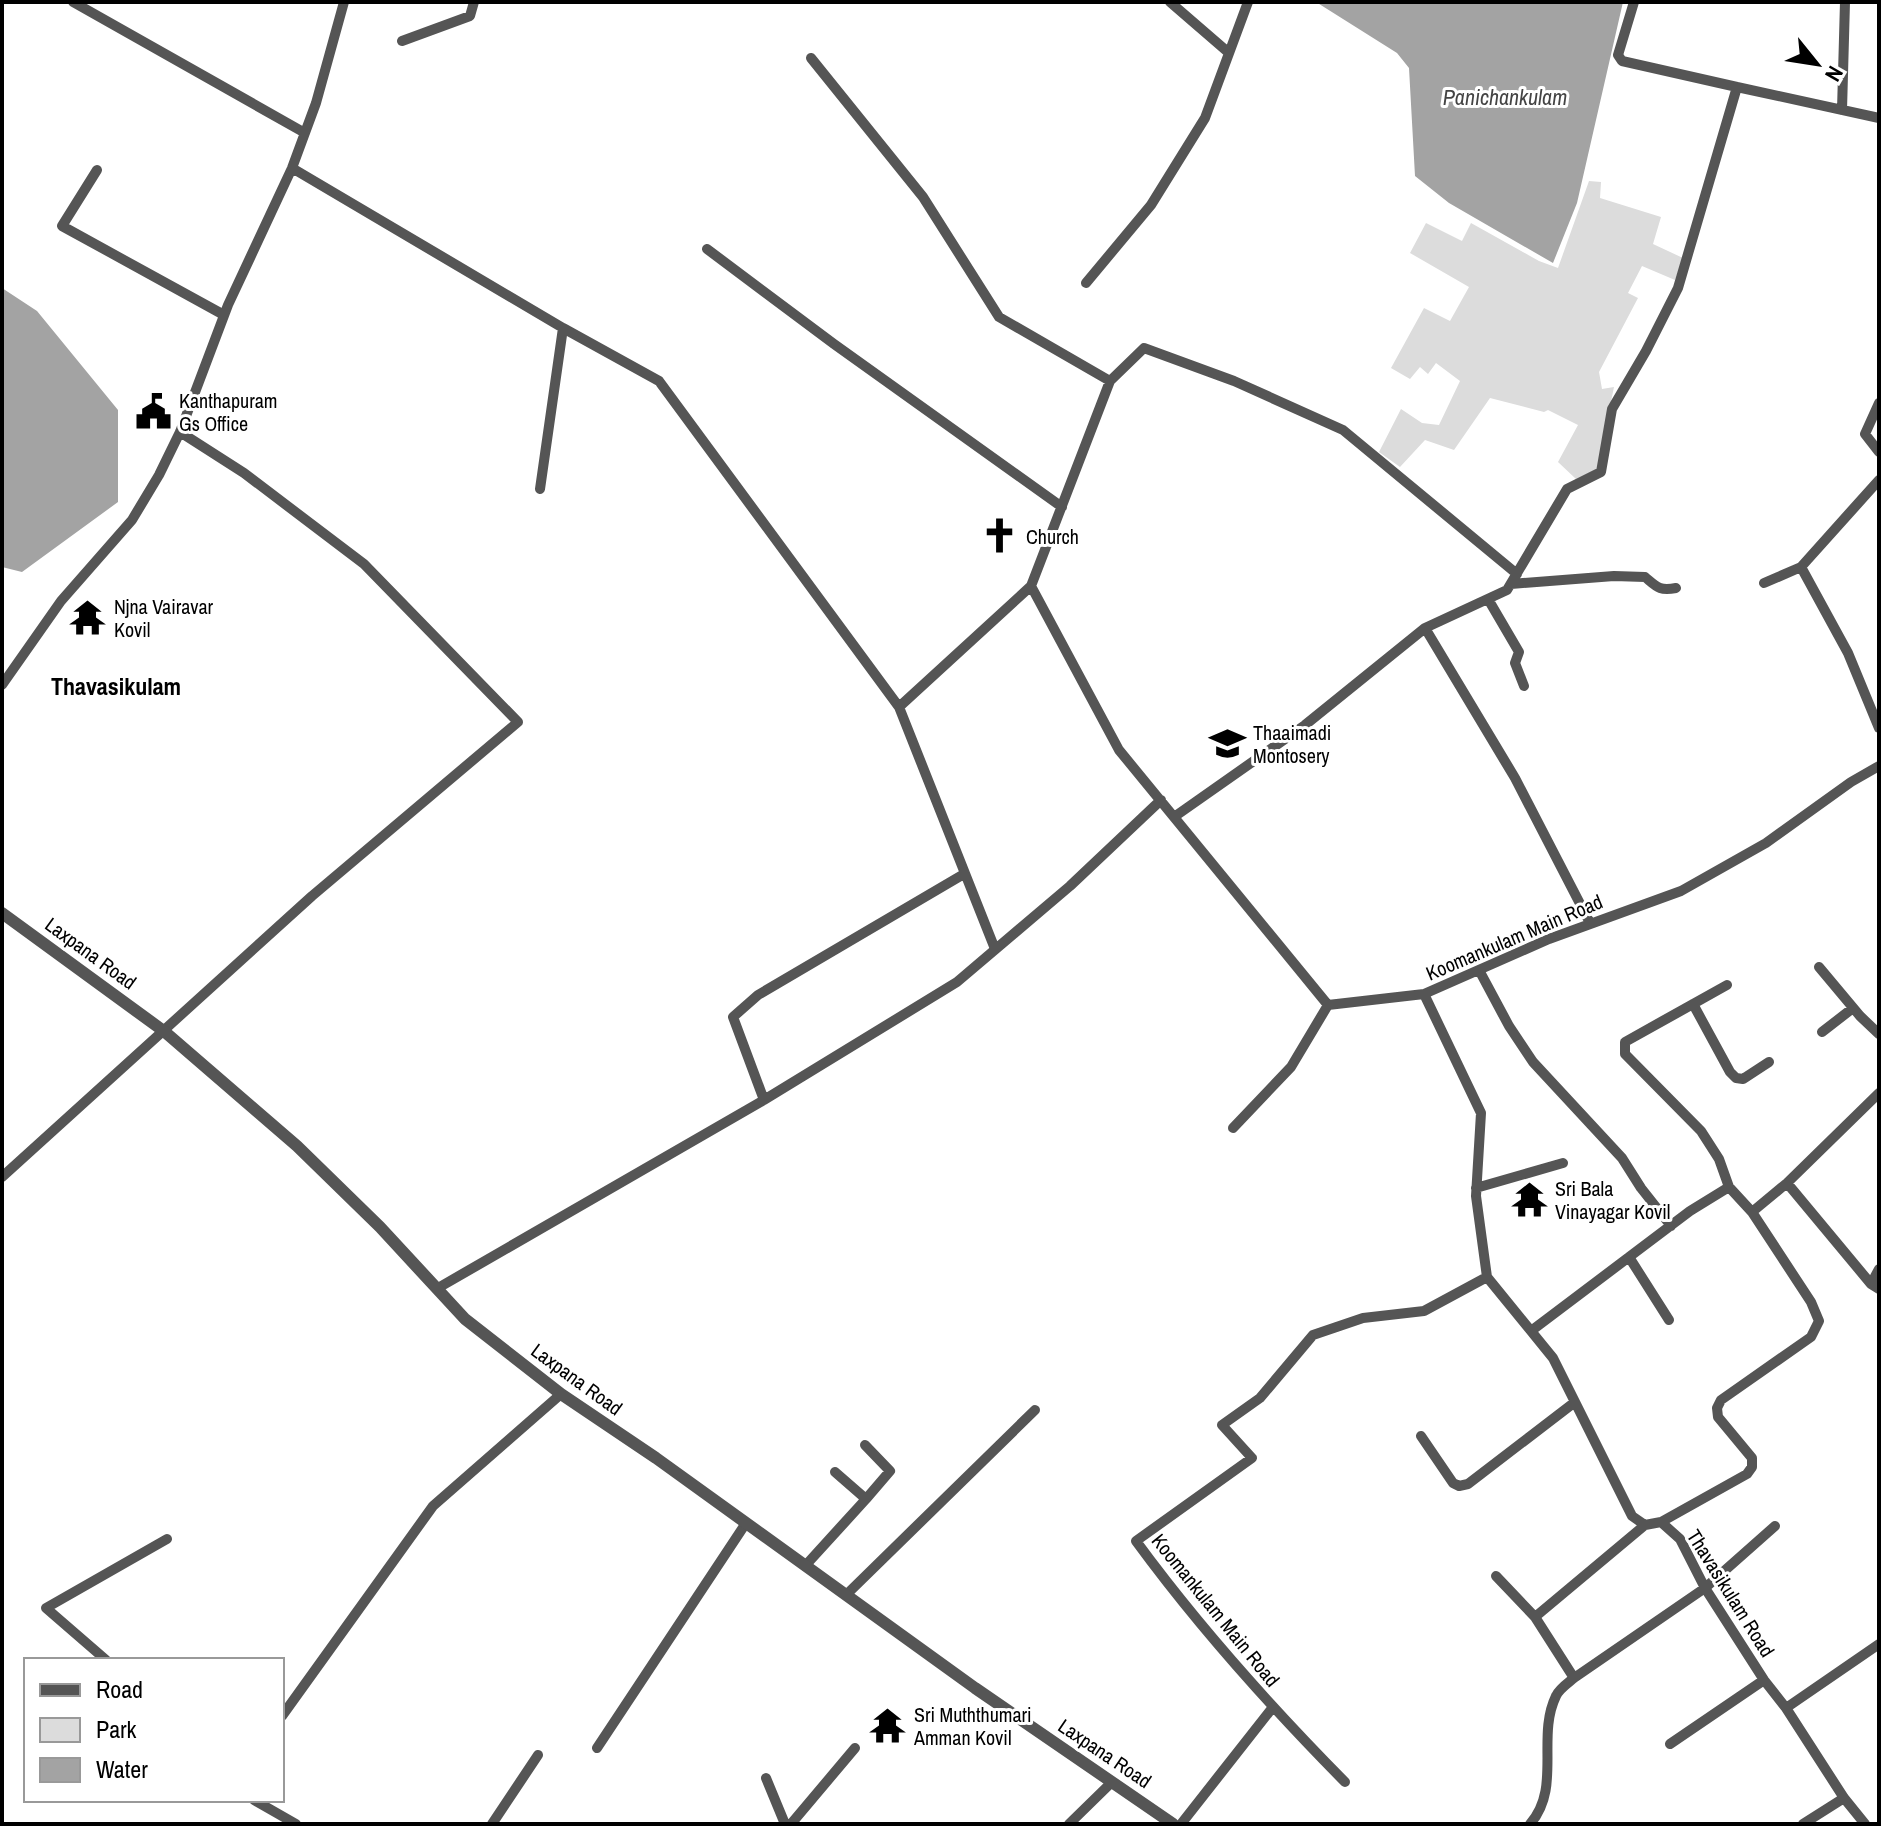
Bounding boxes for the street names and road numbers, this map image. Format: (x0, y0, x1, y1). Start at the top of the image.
street label: Koomankulam Main Road (1421, 888, 1607, 986)
street label: Laxpana Road (40, 911, 142, 995)
street label: Laxpana Road (526, 1337, 628, 1421)
street label: Thavasikulam Road (1681, 1524, 1781, 1662)
street label: Koomankulam Main Road (1146, 1528, 1286, 1692)
street label: Laxpana Road (1053, 1712, 1157, 1794)

